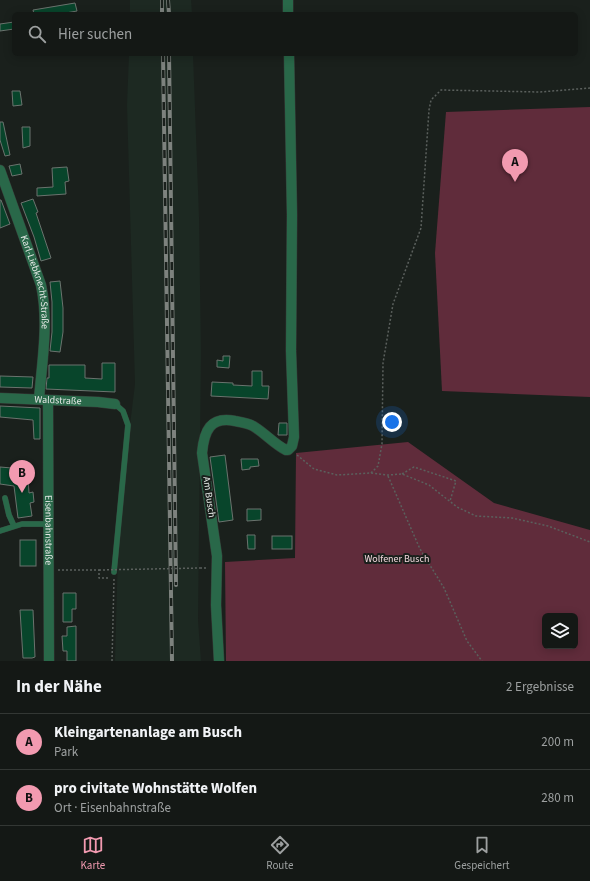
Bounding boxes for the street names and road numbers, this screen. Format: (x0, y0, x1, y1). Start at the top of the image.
street label: Karl-Liebknecht-Straße (17, 233, 52, 329)
street label: Waldstraße (34, 392, 82, 408)
street label: Am Busch (199, 476, 219, 518)
street label: Eisenbahnstraße (41, 495, 56, 565)

